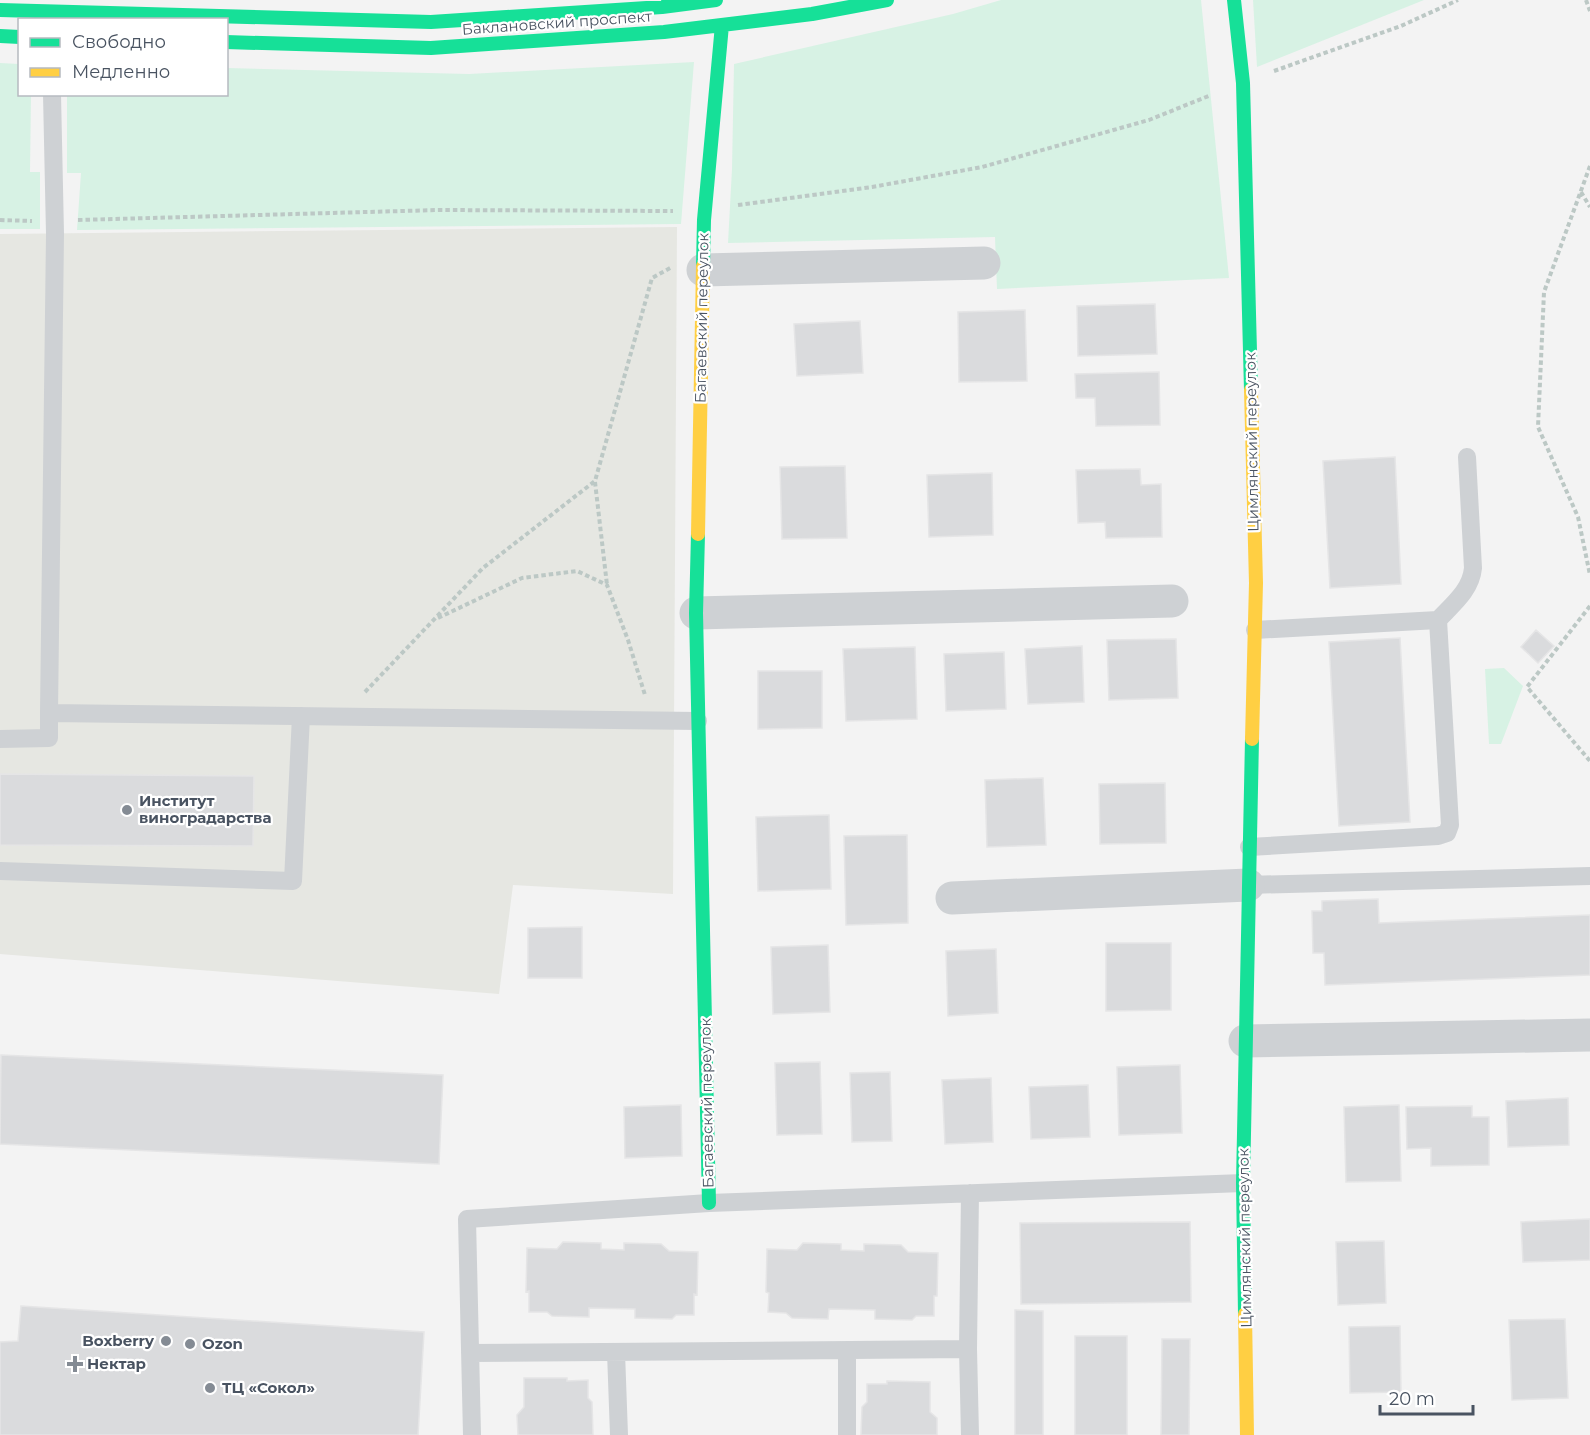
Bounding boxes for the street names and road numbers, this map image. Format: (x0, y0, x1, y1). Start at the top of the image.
street label: Баклановский проспект (461, 6, 654, 39)
street label: Багаевский переулок (691, 232, 712, 403)
street label: Цимлянский переулок (1240, 352, 1263, 532)
street label: Багаевский переулок (696, 1017, 717, 1188)
street label: Цимлянский переулок (1233, 1148, 1256, 1328)

